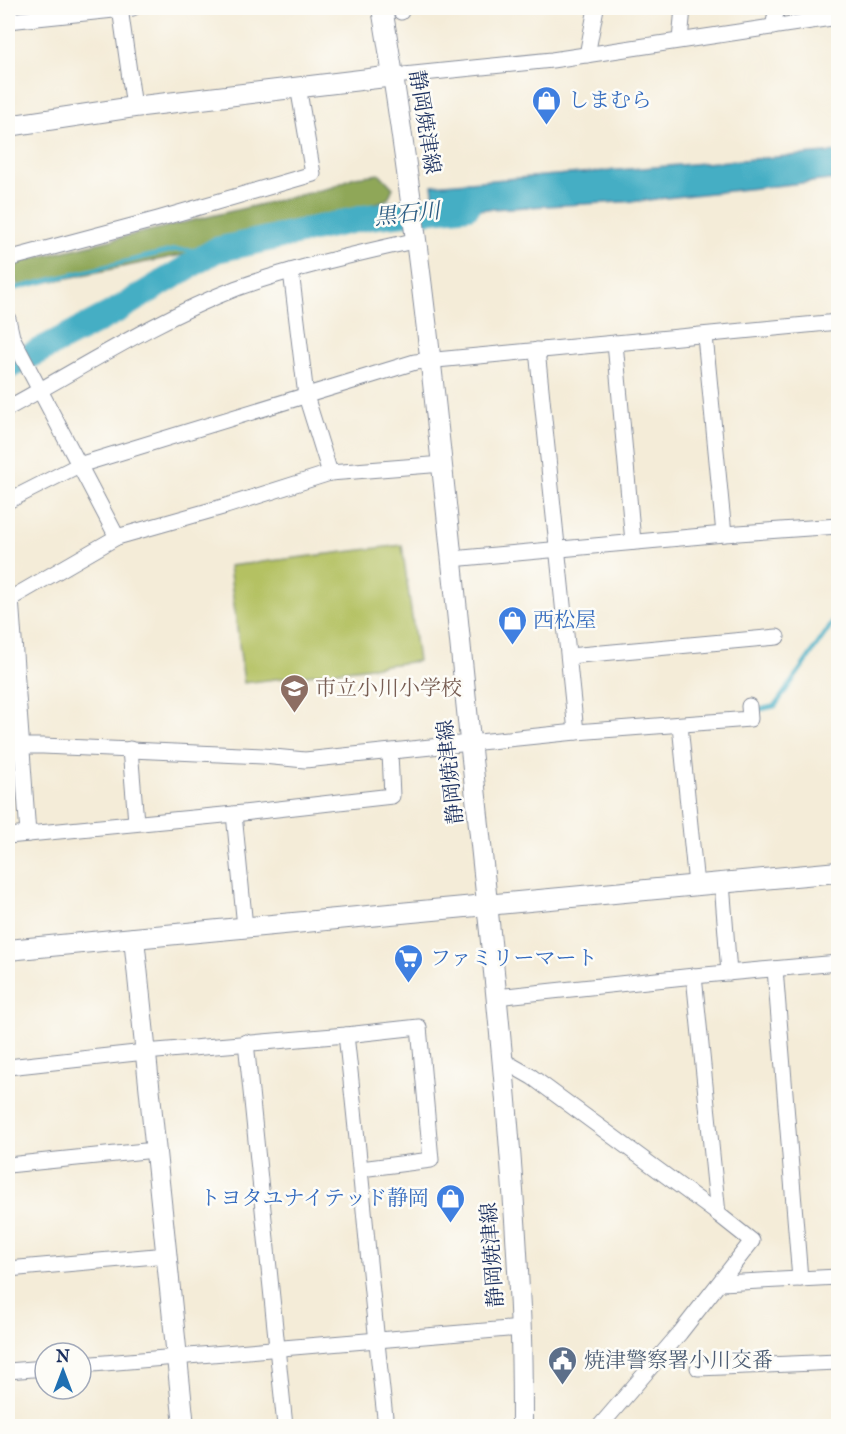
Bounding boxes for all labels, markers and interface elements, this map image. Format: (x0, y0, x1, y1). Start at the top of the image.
street label: 静岡焼津線 (402, 68, 445, 176)
shop icon: しまむら (531, 84, 563, 126)
place label: しまむら (568, 88, 652, 115)
water label: 黒石川 (373, 197, 443, 232)
shop icon: 西松屋 (496, 604, 528, 646)
place label: 西松屋 (533, 608, 596, 635)
school or university icon: 市立小川小学校 (278, 672, 310, 714)
place label: 市立小川小学校 (315, 676, 462, 703)
street label: 静岡焼津線 (433, 718, 470, 825)
supermarket icon: ファミリーマート (393, 942, 425, 984)
place label: ファミリーマート (430, 946, 598, 973)
shop icon: トヨタユナイテッド静岡 (434, 1182, 466, 1224)
place label: トヨタユナイテッド静岡 (199, 1186, 429, 1213)
street label: 静岡焼津線 (476, 1202, 511, 1308)
north arrow (33, 1341, 93, 1401)
public building icon: 焼津警察署小川交番 (547, 1344, 579, 1386)
text: N (55, 1348, 70, 1368)
place label: 焼津警察署小川交番 (584, 1348, 773, 1375)

